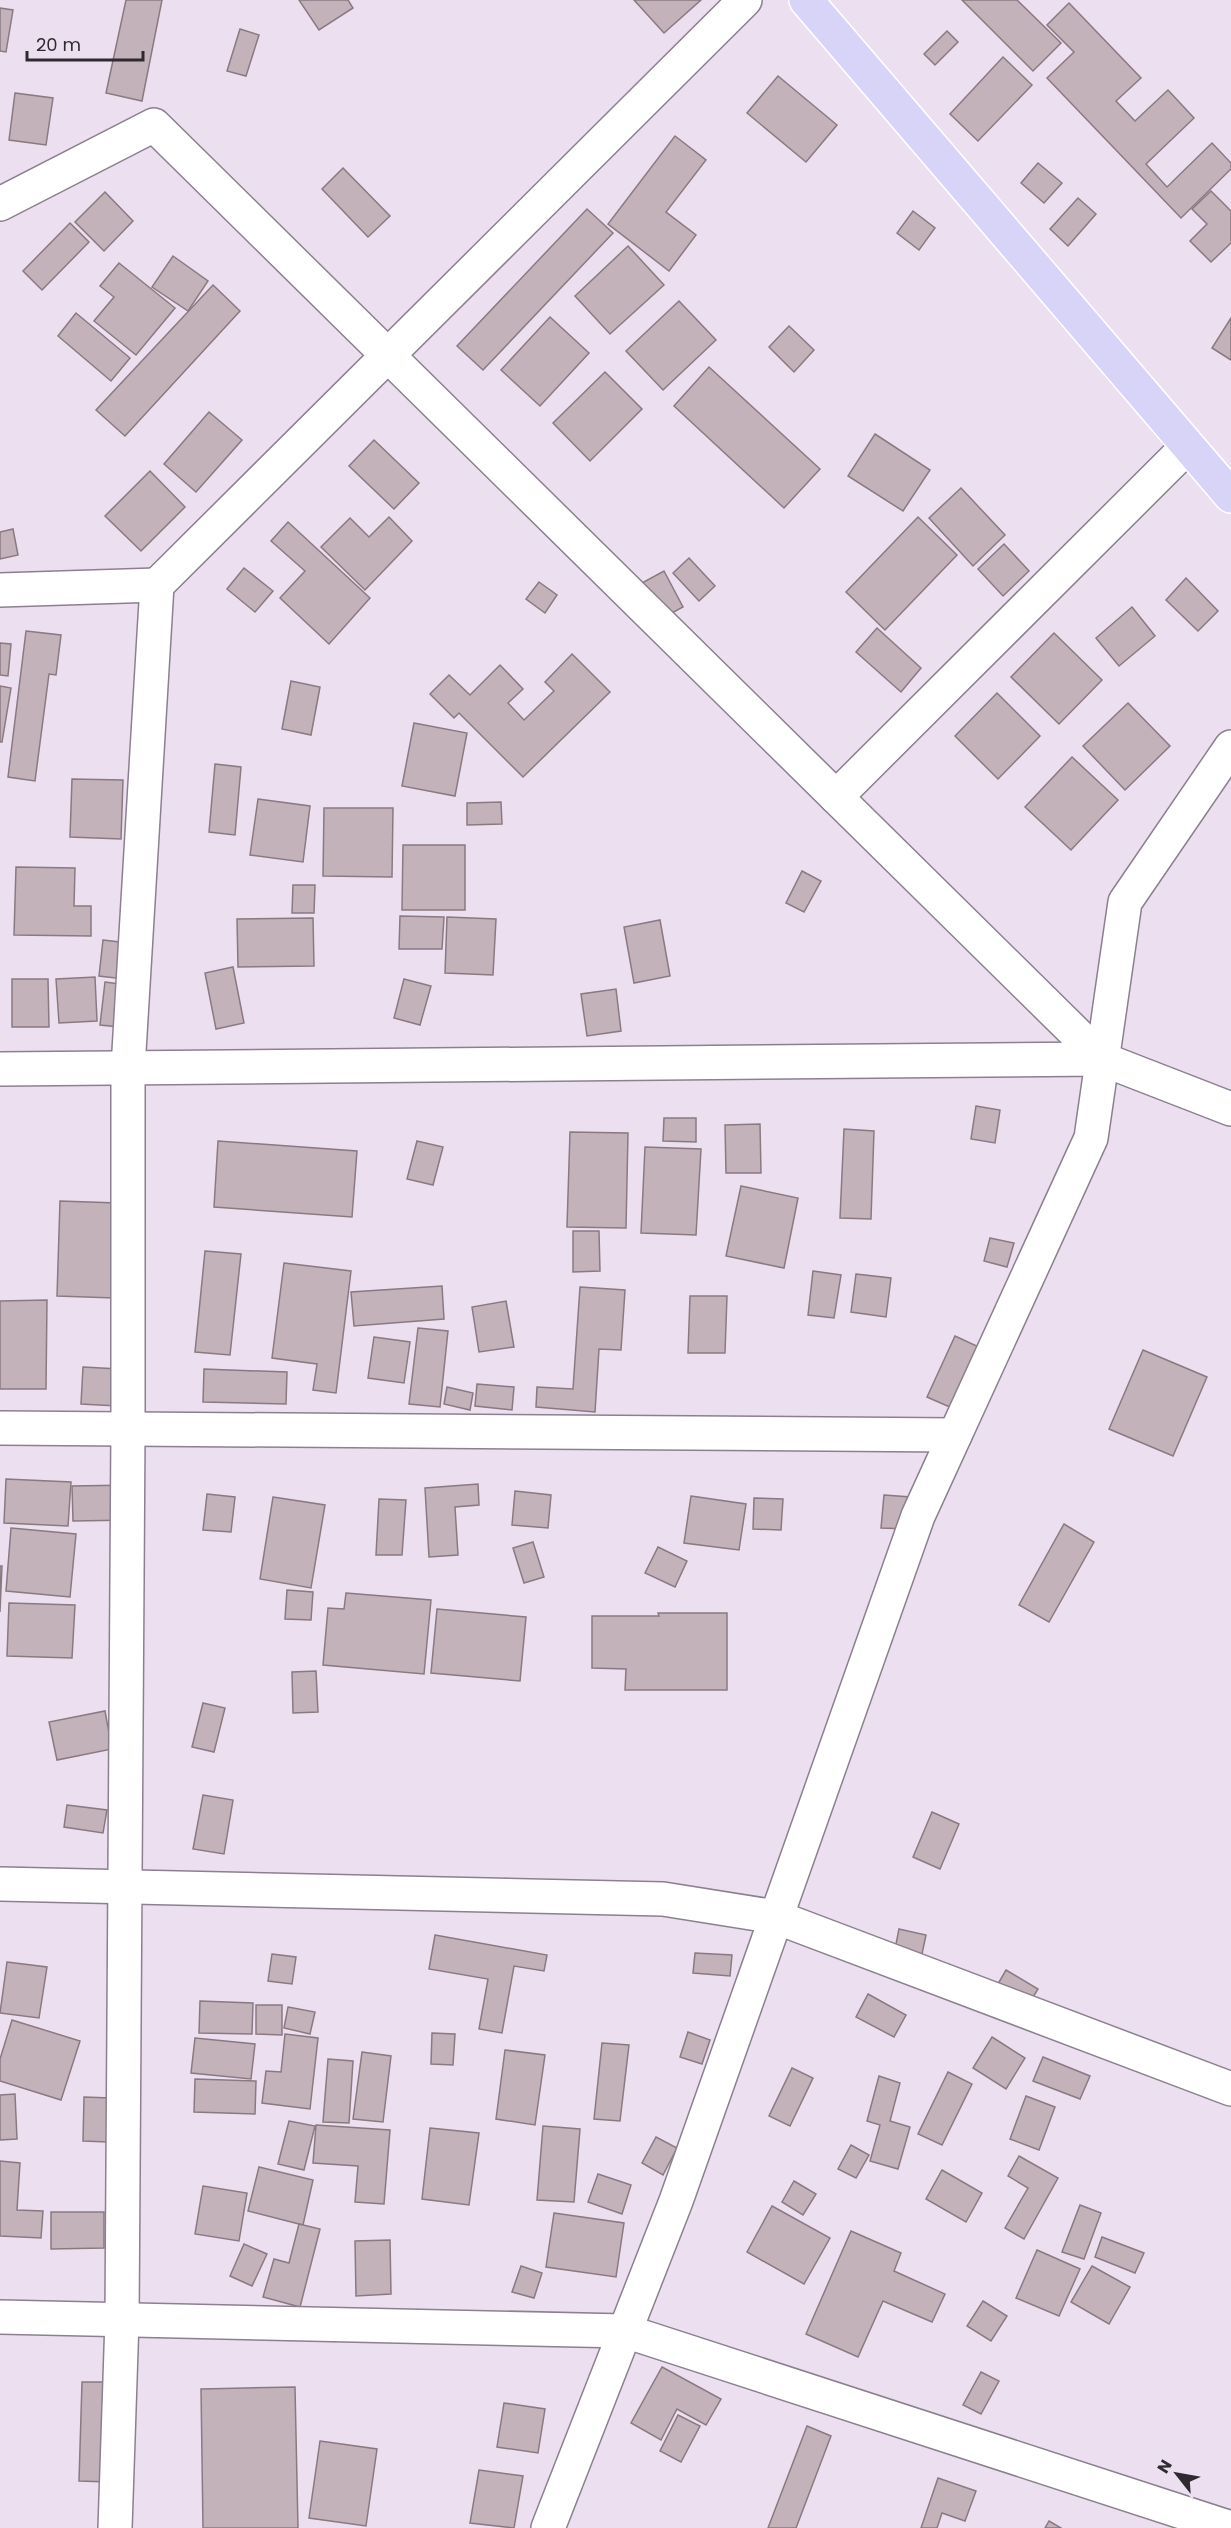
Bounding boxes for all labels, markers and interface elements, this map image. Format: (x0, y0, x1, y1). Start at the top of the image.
scale bar (27, 24, 142, 62)
text: 20 m (36, 32, 81, 57)
north arrow (1147, 2444, 1207, 2504)
text: N (1152, 2455, 1178, 2478)

